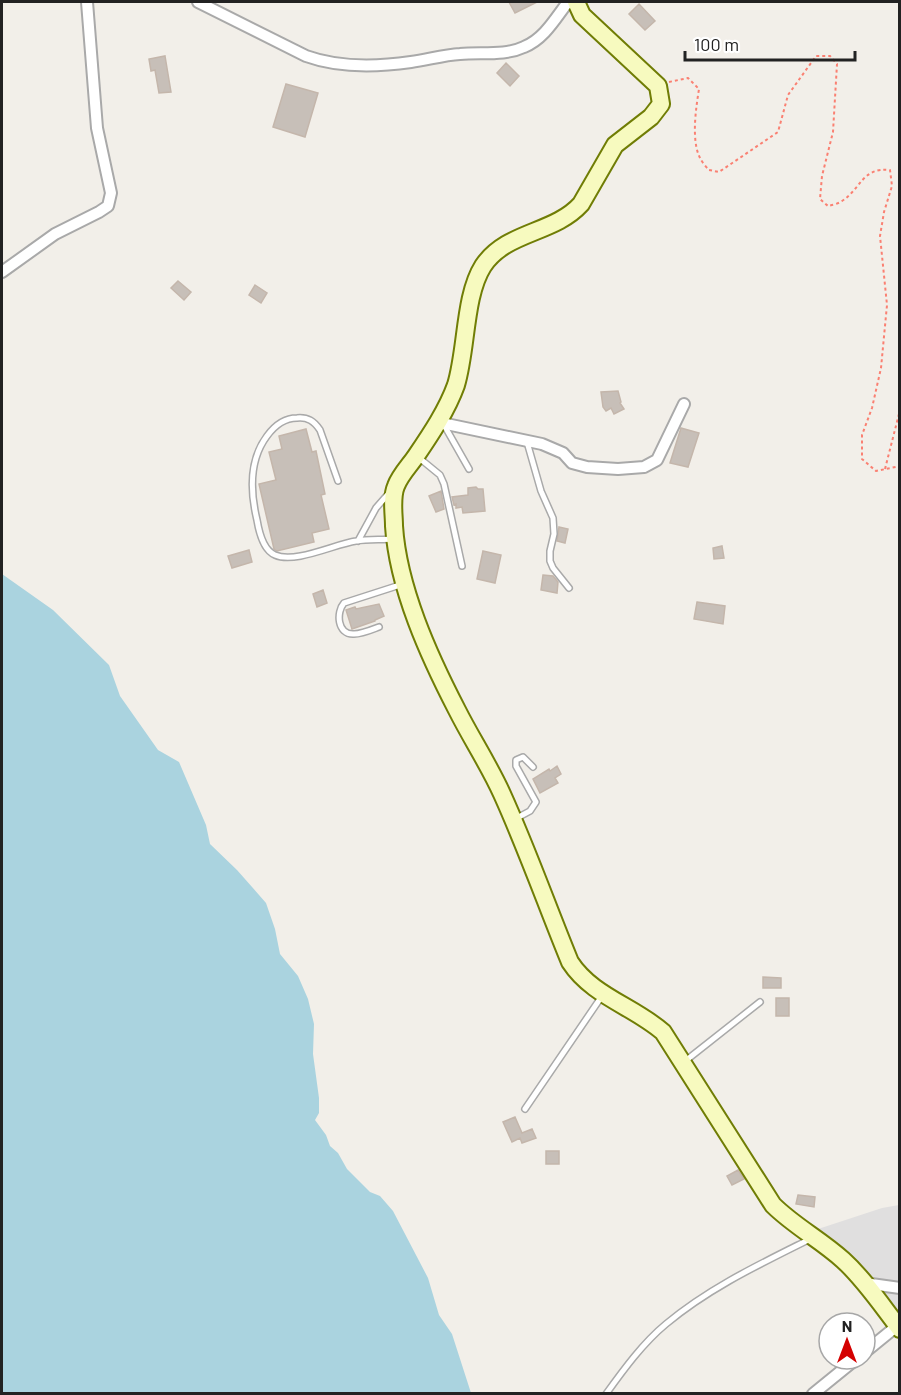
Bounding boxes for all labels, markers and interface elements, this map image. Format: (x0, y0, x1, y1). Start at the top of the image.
scale bar (685, 24, 854, 62)
text: 100 m (694, 33, 739, 55)
north arrow (817, 1311, 877, 1371)
text: N (842, 1316, 852, 1335)

